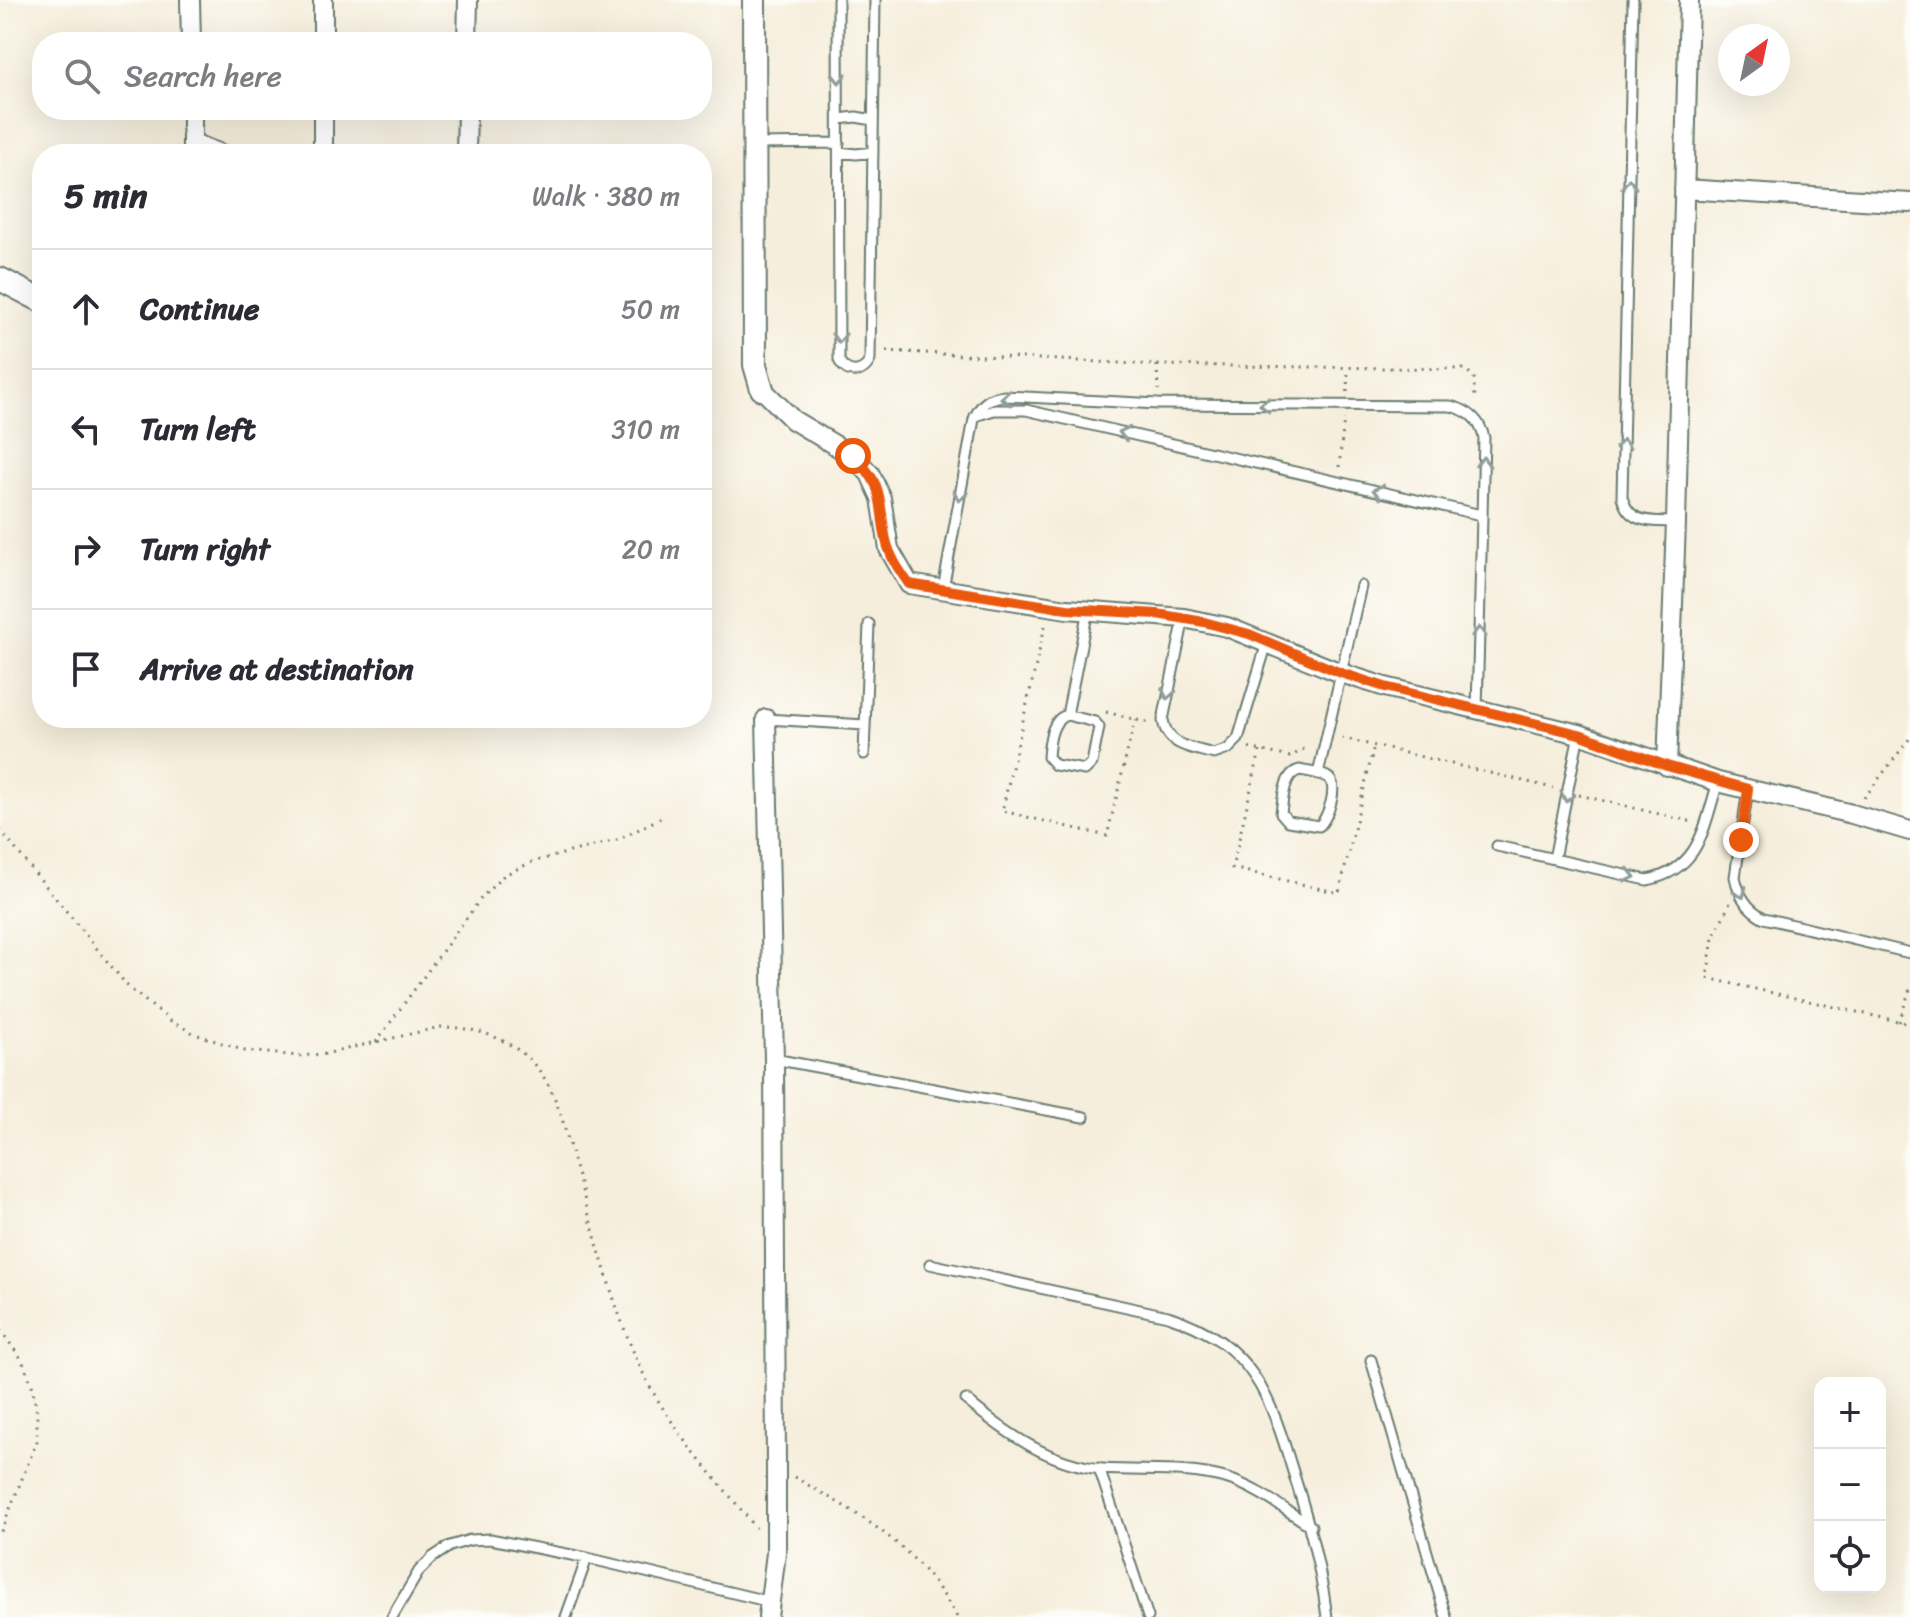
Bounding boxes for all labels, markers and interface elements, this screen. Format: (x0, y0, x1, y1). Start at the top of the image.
north arrow (1718, 24, 1790, 96)
search box (32, 32, 712, 120)
text: Search here (124, 49, 282, 103)
icon: search (60, 54, 104, 98)
one-way arrow (830, 72, 848, 85)
text: 5 min (64, 166, 147, 226)
text: Walk · 380 m (532, 173, 680, 219)
one-way arrow (1621, 177, 1638, 190)
text: Continue (140, 282, 259, 336)
text: 50 m (621, 286, 680, 332)
icon: ahead (64, 287, 108, 331)
one-way arrow (830, 332, 848, 345)
one-way arrow (999, 389, 1011, 406)
one-way arrow (1258, 396, 1271, 414)
text: Turn left (140, 402, 256, 456)
text: 310 m (611, 406, 680, 452)
icon: left (64, 407, 108, 451)
one-way arrow (1118, 425, 1132, 442)
one-way arrow (1614, 437, 1632, 450)
route start (835, 438, 871, 474)
one-way arrow (1475, 455, 1492, 468)
one-way arrow (1372, 483, 1385, 500)
one-way arrow (952, 489, 969, 503)
text: Turn right (140, 522, 270, 576)
text: 20 m (622, 526, 680, 572)
icon: right (64, 527, 108, 571)
one-way arrow (1470, 625, 1487, 638)
text: Arrive at destination (140, 642, 414, 696)
icon: arrive (64, 647, 108, 691)
one-way arrow (1161, 688, 1178, 701)
one-way arrow (1559, 789, 1576, 803)
route end (1723, 822, 1759, 858)
one-way arrow (1622, 867, 1636, 884)
one-way arrow (1732, 884, 1748, 899)
map controls (1814, 1377, 1886, 1593)
button: + (1814, 1377, 1886, 1449)
button: − (1814, 1449, 1886, 1521)
button: locate (1814, 1521, 1886, 1593)

